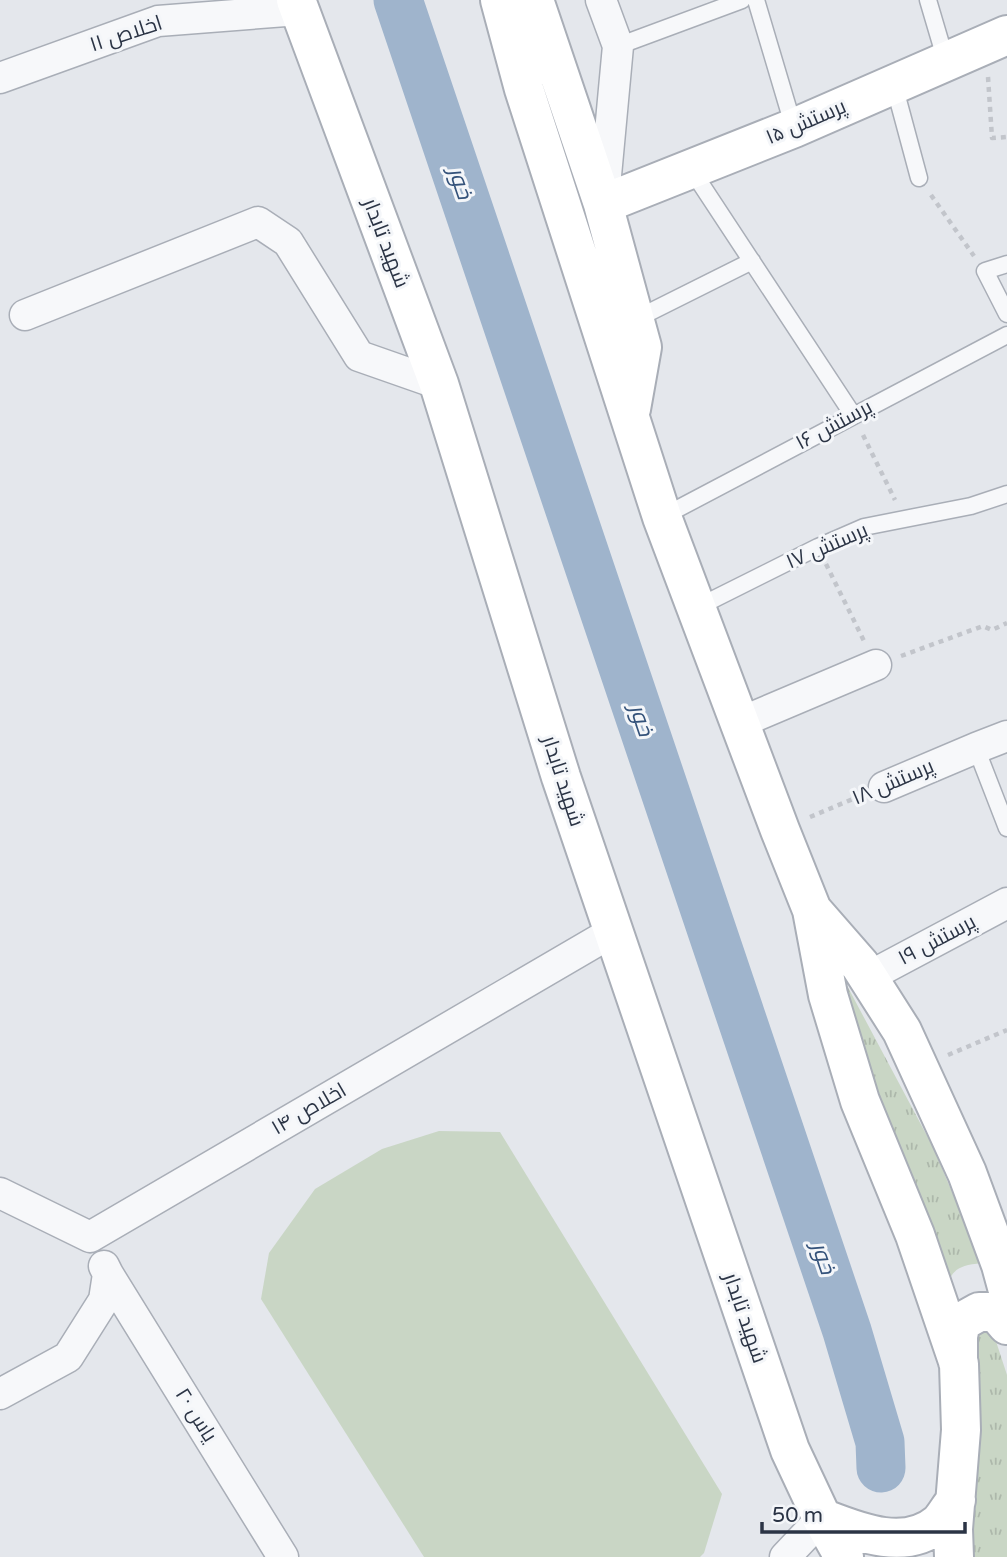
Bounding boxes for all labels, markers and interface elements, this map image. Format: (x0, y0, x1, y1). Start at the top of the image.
street label: اخلاص ۱۱ (87, 11, 165, 57)
street label: پرستش ۱۵ (762, 94, 851, 151)
water label: خور (441, 160, 479, 204)
street label: شهید تابدار (357, 194, 414, 291)
street label: پرستش ۱۶ (791, 394, 878, 457)
street label: پرستش ۱۷ (782, 517, 873, 575)
water label: خور (622, 697, 660, 741)
street label: شهید تابدار (536, 732, 589, 830)
street label: پرستش ۱۸ (848, 753, 939, 811)
street label: پرستش ۱۹ (894, 909, 981, 972)
street label: اخلاص ۱۴ (267, 1078, 351, 1140)
water label: خور (804, 1235, 842, 1279)
street label: شهید تابدار (718, 1269, 772, 1366)
street label: یاس ۲۰ (170, 1383, 222, 1447)
scale bar (762, 1490, 965, 1534)
text: 50 m (772, 1503, 823, 1528)

